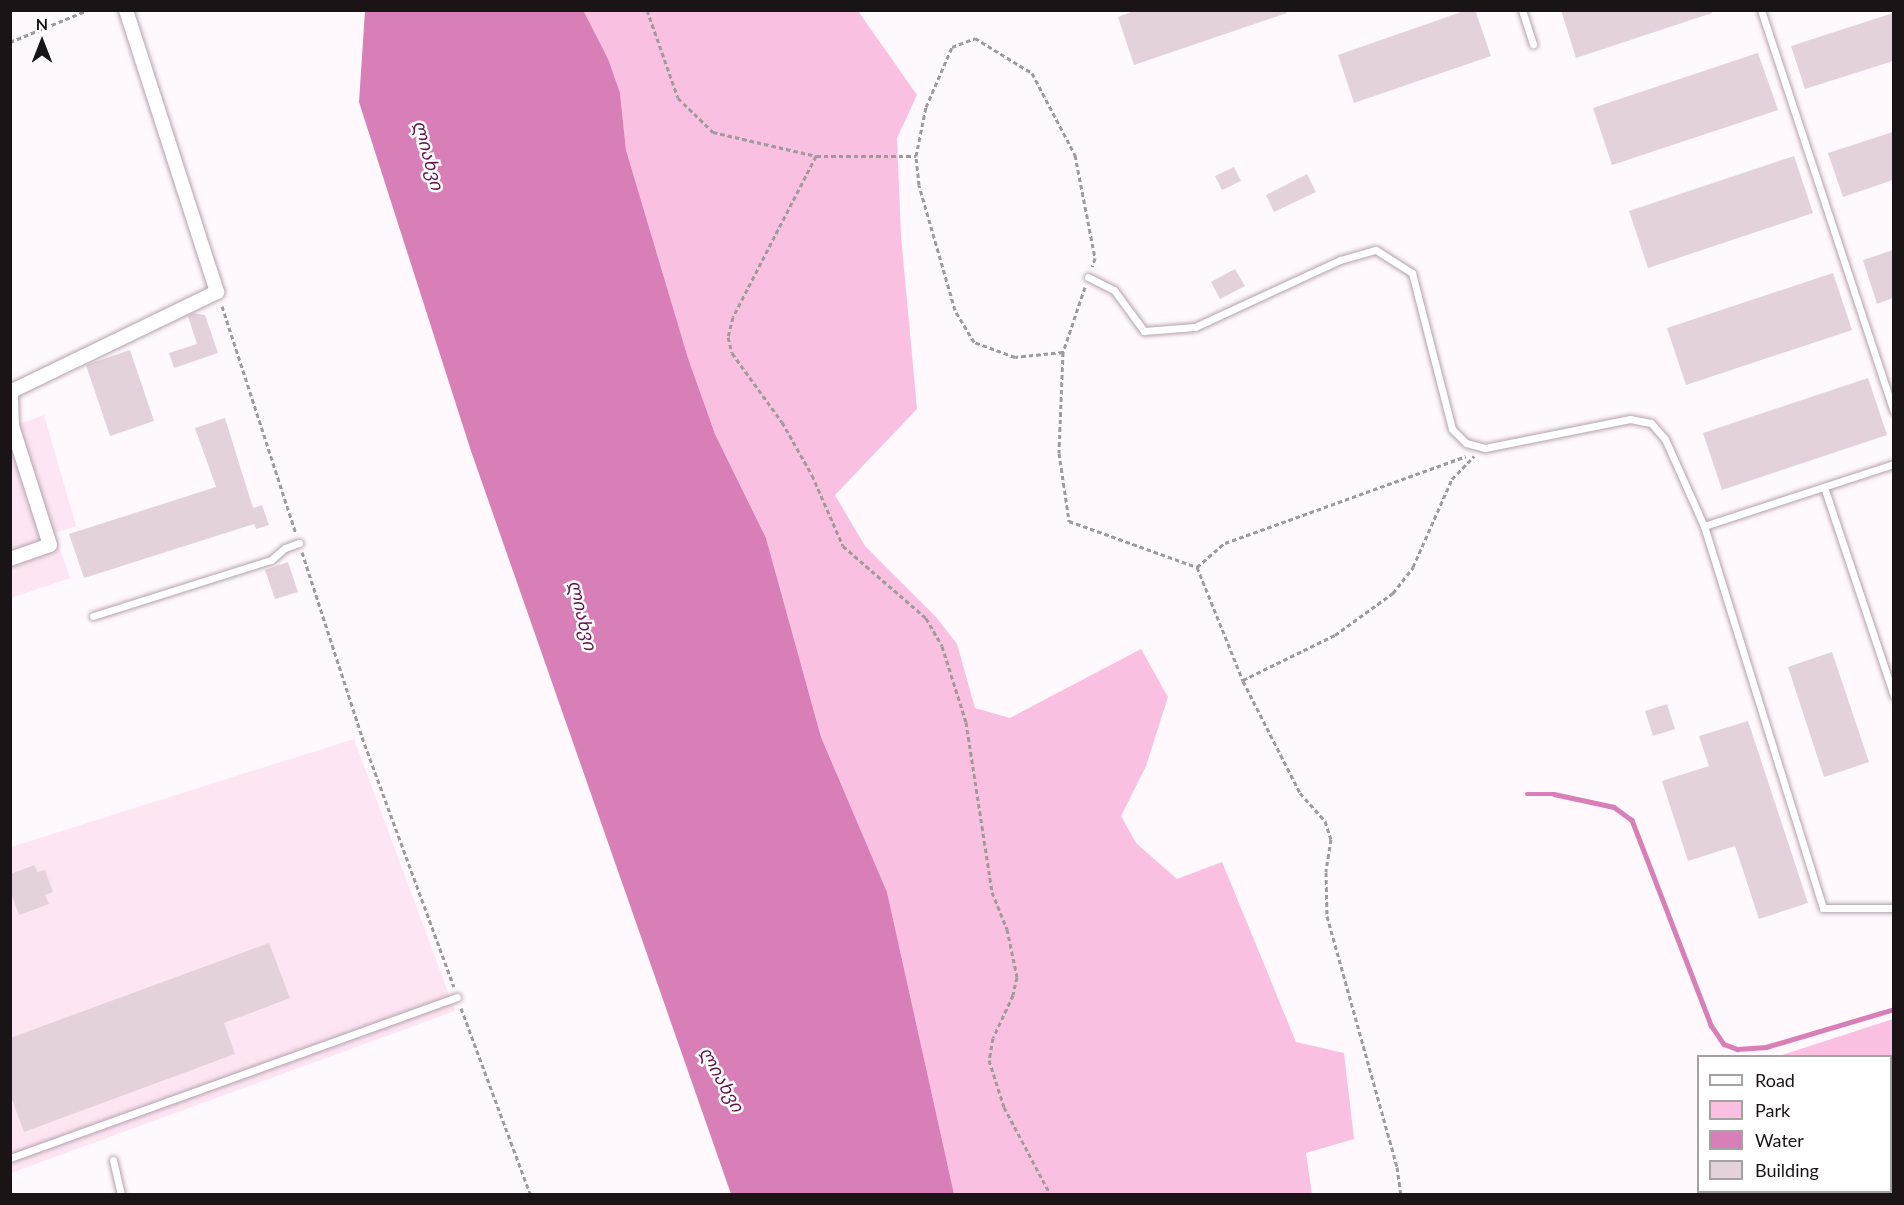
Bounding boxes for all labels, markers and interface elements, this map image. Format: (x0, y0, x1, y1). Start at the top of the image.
north arrow (12, 12, 72, 72)
text: N (36, 14, 48, 33)
water label: ლიახვი (409, 118, 449, 192)
water label: ლიახვი (564, 578, 602, 652)
water label: ლიახვი (695, 1043, 749, 1115)
legend (1697, 1055, 1892, 1193)
text: Road (1755, 1069, 1795, 1091)
text: Park (1755, 1099, 1790, 1121)
text: Water (1755, 1129, 1804, 1151)
text: Building (1755, 1159, 1819, 1181)

